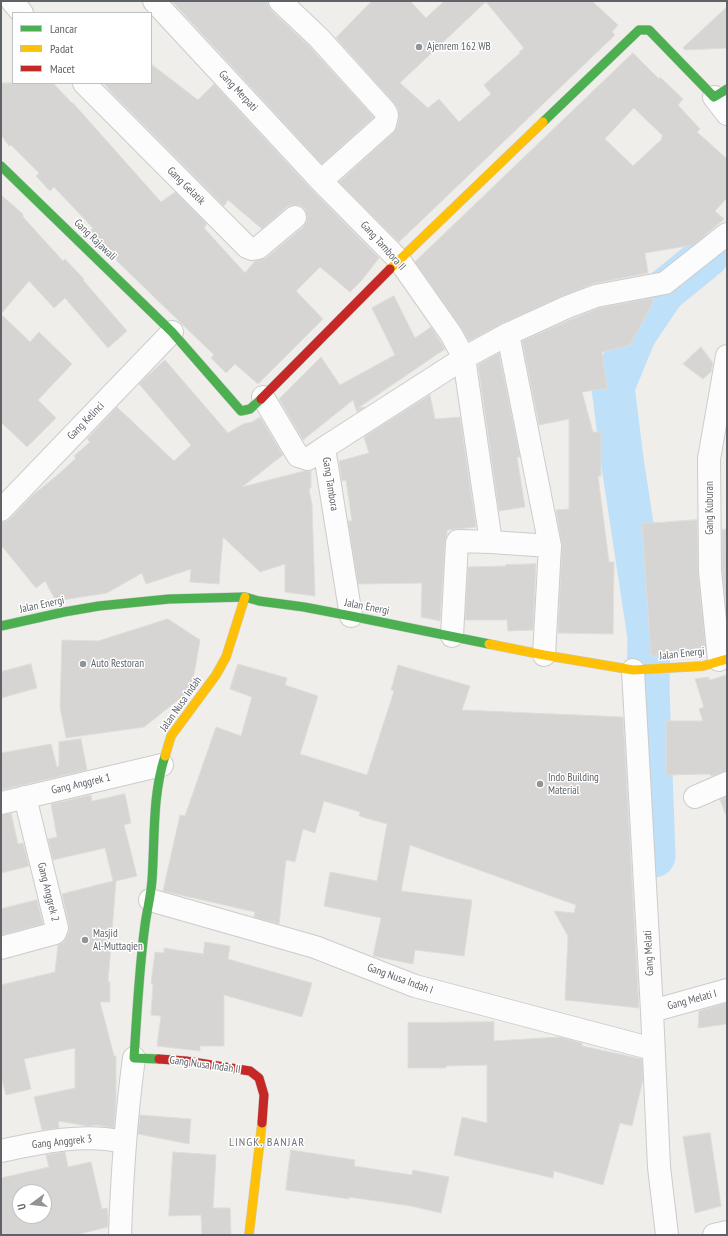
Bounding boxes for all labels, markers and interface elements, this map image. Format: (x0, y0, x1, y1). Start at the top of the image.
legend (12, 12, 152, 84)
text: Lancar (50, 21, 77, 36)
place label: Ajenrem 162 WB (427, 40, 491, 54)
text: Padat (50, 41, 73, 56)
marker: Ajenrem 162 WB (414, 42, 424, 52)
text: Macet (50, 61, 75, 76)
street label: Gang Merpati (216, 68, 260, 114)
street label: Gang Gelatik (164, 164, 208, 208)
street label: Gang Rajawali (71, 216, 119, 264)
street label: Gang Tambora II (357, 219, 409, 273)
street label: Gang Kelinci (65, 399, 107, 443)
street label: Gang Tambora (319, 456, 341, 512)
street label: Gang Kuburan (703, 481, 717, 535)
street label: Jalan Energi (18, 594, 66, 616)
street label: Jalan Energi (343, 596, 391, 618)
street label: Jalan Energi (659, 645, 705, 663)
place label: Auto Restoran (91, 657, 144, 671)
marker: Auto Restoran (78, 659, 88, 669)
street label: Jalan Nusa Indah (157, 674, 205, 734)
street label: Gang Anggrek 1 (50, 771, 112, 797)
place label: Indo Building Material (548, 771, 599, 797)
marker: Indo Building Material (535, 779, 545, 789)
street label: Gang Anggrek 2 (34, 861, 62, 923)
place label: Masjid Al-Muttaqien (93, 927, 143, 953)
street label: Gang Melati (641, 930, 657, 976)
marker: Masjid Al-Muttaqien (80, 935, 90, 945)
street label: Gang Nusa Indah I (365, 961, 435, 997)
street label: Gang Melati I (666, 987, 718, 1013)
street label: Gang Nusa Indah II (169, 1053, 241, 1077)
street label: Gang Anggrek 3 (31, 1132, 93, 1152)
district label: LINGK. BANJAR (229, 1136, 305, 1150)
north arrow (12, 1184, 52, 1224)
text: U (14, 1202, 29, 1211)

